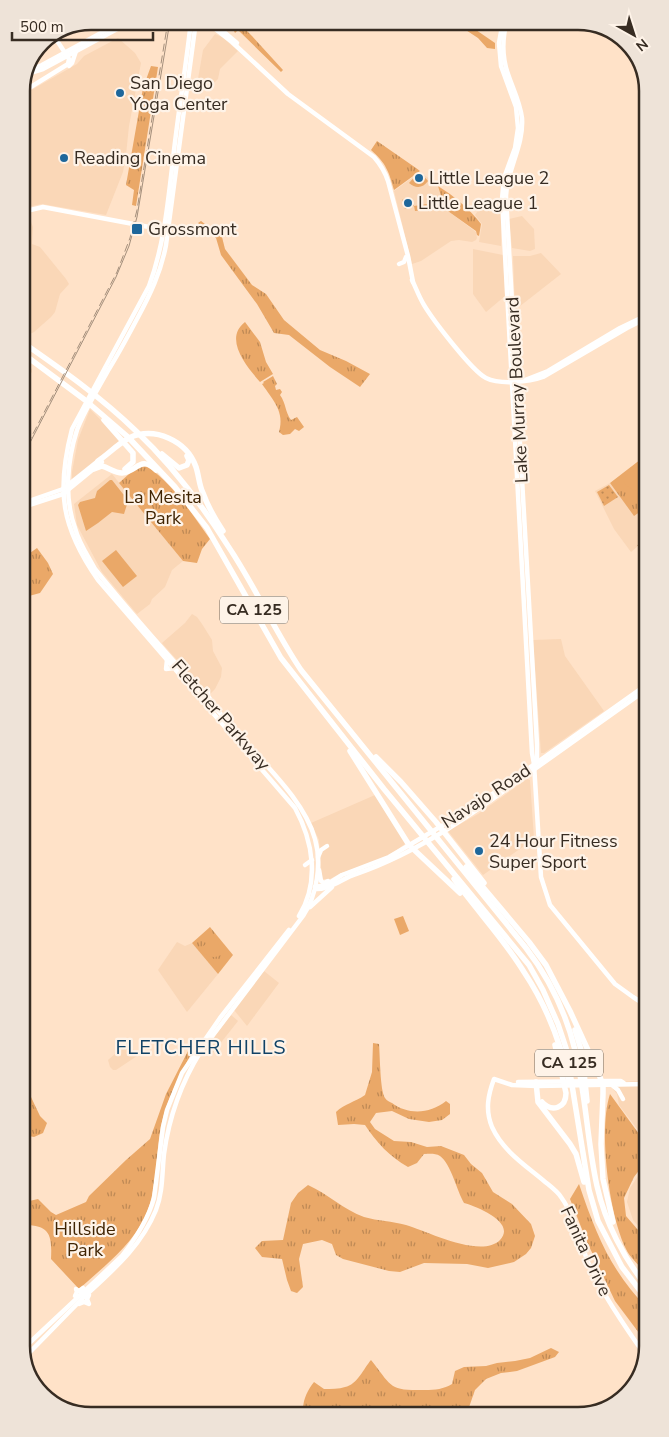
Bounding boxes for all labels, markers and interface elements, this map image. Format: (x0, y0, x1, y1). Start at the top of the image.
scale bar (12, 10, 154, 42)
north arrow (609, 10, 659, 60)
text: 500 m (20, 17, 64, 37)
text: N (632, 34, 652, 55)
place label: San Diego Yoga Center (129, 71, 228, 116)
marker: San Diego Yoga Center (114, 87, 126, 99)
place label: Reading Cinema (74, 146, 206, 170)
marker: Reading Cinema (58, 152, 70, 164)
place label: Little League 2 (429, 166, 549, 190)
marker: Little League 2 (413, 172, 425, 184)
place label: Little League 1 (418, 191, 538, 215)
marker: Little League 1 (402, 197, 414, 209)
place label: Grossmont (148, 217, 237, 241)
marker: Grossmont (130, 222, 144, 236)
street label: Lake Murray Boulevard (500, 296, 534, 484)
park label: La Mesita Park (124, 485, 202, 530)
road number: CA 125 (220, 596, 288, 624)
street label: Fletcher Parkway (166, 655, 276, 776)
street label: Navajo Road (437, 758, 535, 834)
place label: 24 Hour Fitness Super Sport (489, 829, 618, 874)
marker: 24 Hour Fitness Super Sport (473, 845, 485, 857)
district label: FLETCHER HILLS (115, 1034, 287, 1061)
road number: CA 125 (535, 1050, 603, 1076)
street label: Fanita Drive (555, 1202, 617, 1300)
park label: Hillside Park (54, 1217, 116, 1262)

